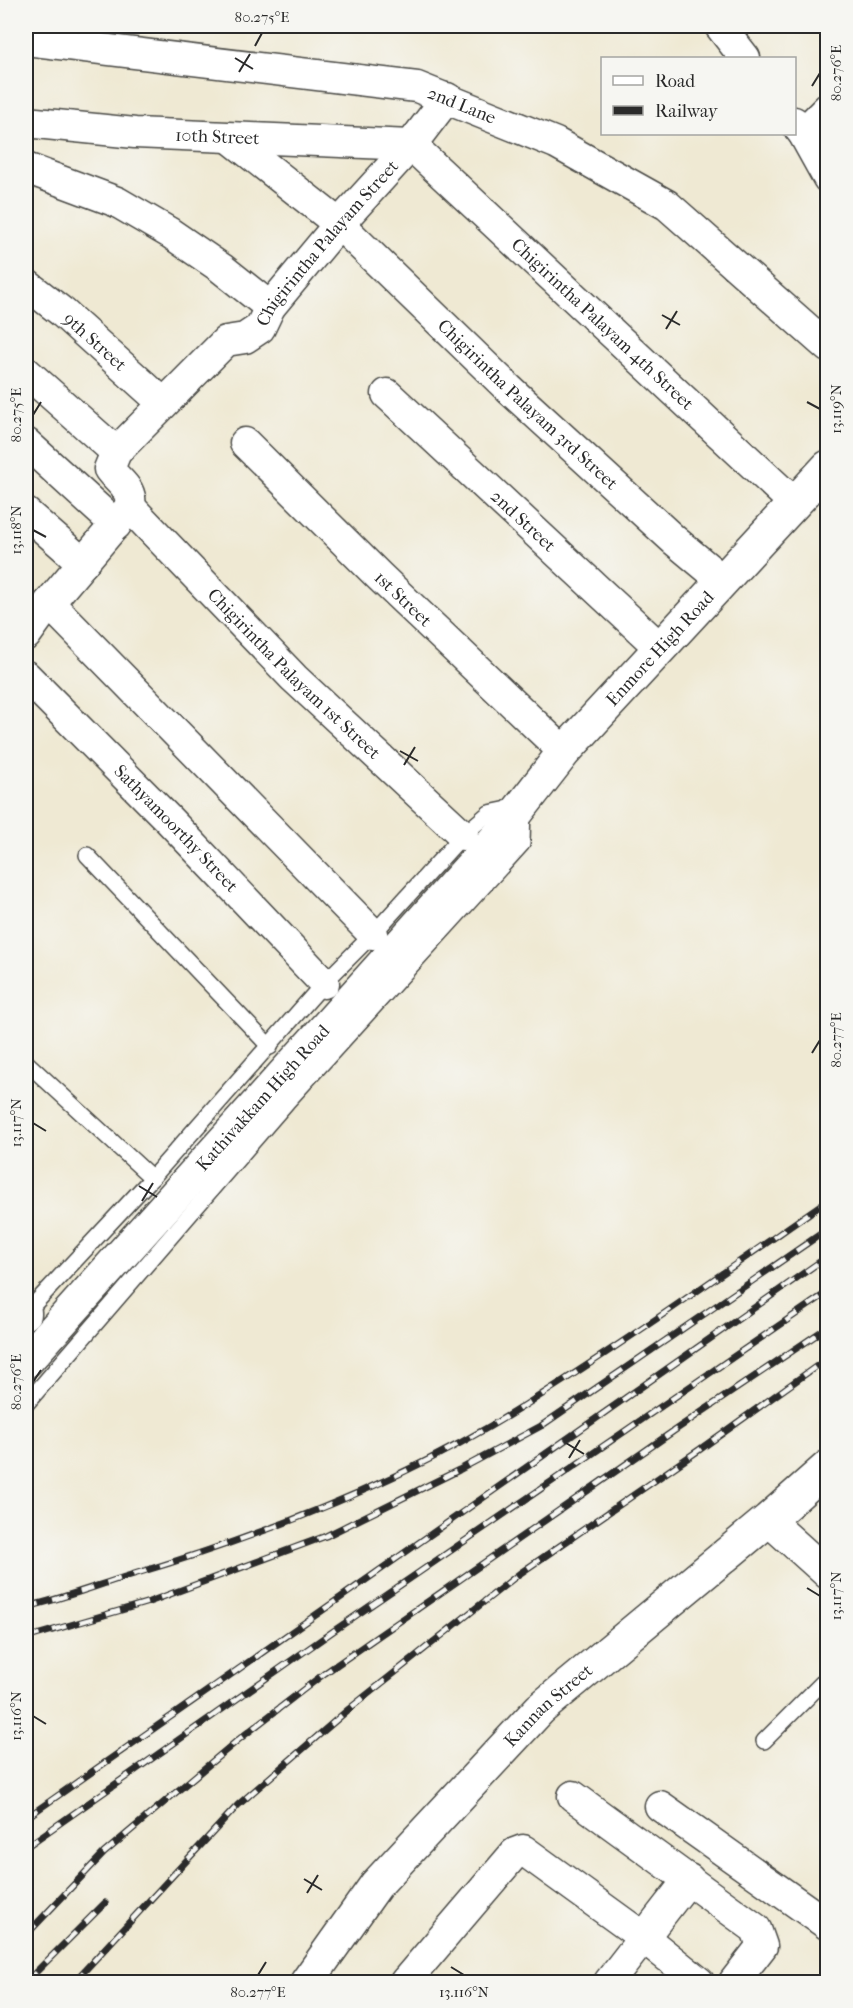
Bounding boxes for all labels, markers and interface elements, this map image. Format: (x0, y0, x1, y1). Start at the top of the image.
text: 80.275°E (235, 8, 289, 26)
text: 80.276°E (827, 45, 845, 101)
legend (601, 57, 796, 135)
text: Road (655, 71, 695, 92)
street label: 2nd Lane (424, 82, 499, 129)
text: Railway (655, 101, 719, 122)
street label: 10th Street (175, 125, 260, 149)
street label: Chigirintha Palayam Street (252, 156, 403, 330)
street label: Chigirintha Palayam 4th Street (507, 234, 698, 415)
street label: 9th Street (59, 308, 131, 376)
street label: Chigirintha Palayam 3rd Street (433, 315, 622, 495)
text: 13.119°N (827, 383, 845, 434)
text: 80.275°E (7, 388, 25, 442)
street label: 2nd Street (486, 486, 560, 557)
text: 13.118°N (7, 505, 25, 555)
street label: 1st Street (370, 567, 436, 632)
street label: Chigirintha Palayam 1st Street (203, 584, 385, 764)
street label: Enmore High Road (602, 587, 719, 711)
street label: Sathyamoorthy Street (109, 761, 242, 897)
text: 80.277°E (827, 1012, 845, 1068)
street label: Kathivakkam High Road (192, 1021, 334, 1176)
text: 13.117°N (7, 1098, 25, 1148)
text: 80.276°E (7, 1354, 25, 1410)
text: 13.117°N (827, 1571, 845, 1621)
street label: Kannan Street (500, 1660, 597, 1752)
text: 13.116°N (7, 1690, 25, 1741)
text: 80.277°E (230, 1983, 286, 2001)
text: 13.116°N (439, 1983, 490, 2001)

